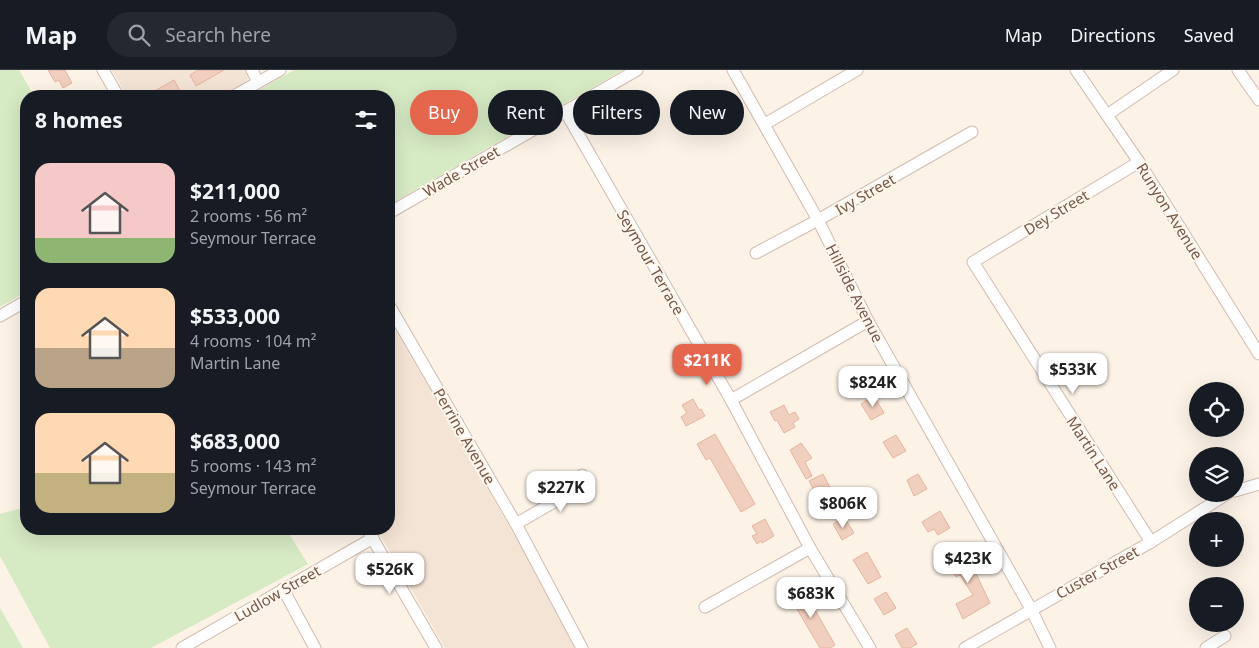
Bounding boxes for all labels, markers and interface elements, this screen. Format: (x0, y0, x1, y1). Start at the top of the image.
search box (107, 12, 457, 57)
text: Map (25, 18, 77, 51)
icon: search (125, 21, 153, 49)
text: Search here (165, 22, 271, 48)
text: Map (1005, 23, 1042, 47)
text: Directions (1070, 23, 1156, 47)
text: Saved (1184, 23, 1234, 47)
chip: Buy (410, 90, 478, 135)
chip: Rent (488, 90, 563, 135)
chip: Filters (573, 90, 660, 135)
chip: New (670, 90, 744, 135)
text: 8 homes (35, 106, 123, 134)
icon: filters (352, 106, 380, 134)
street label: Wade Street (419, 141, 504, 201)
street label: Runyon Avenue (1132, 159, 1208, 263)
street label: Ivy Street (831, 169, 899, 219)
text: $211,000 (190, 177, 280, 205)
icon: home (75, 183, 135, 243)
street label: Dey Street (1020, 184, 1093, 239)
text: 2 rooms · 56 m² (190, 205, 307, 227)
street label: Seymour Terrace (613, 206, 689, 318)
text: Seymour Terrace (190, 227, 316, 249)
street label: Hillside Avenue (822, 240, 888, 346)
text: $533,000 (190, 302, 280, 330)
icon: home (75, 308, 135, 368)
text: 4 rooms · 104 m² (190, 330, 316, 352)
pin: $211K (672, 344, 742, 386)
text: $211K (683, 349, 731, 371)
text: Martin Lane (190, 352, 280, 374)
pin: $533K (1038, 352, 1108, 395)
text: $533K (1049, 358, 1097, 380)
pin: $824K (838, 366, 908, 408)
text: $824K (849, 371, 897, 393)
map controls (1189, 382, 1244, 632)
button: locate (1189, 382, 1244, 437)
street label: Perrine Avenue (429, 384, 501, 488)
street label: Martin Lane (1063, 412, 1125, 494)
text: $683,000 (190, 427, 280, 455)
icon: home (75, 433, 135, 493)
button: layers (1189, 447, 1244, 502)
text: 5 rooms · 143 m² (190, 455, 316, 477)
pin: $227K (526, 470, 596, 513)
text: $227K (537, 476, 585, 498)
text: Seymour Terrace (190, 477, 316, 499)
pin: $806K (808, 486, 878, 529)
text: $806K (819, 492, 867, 514)
button: + (1189, 512, 1244, 567)
street label: Custer Street (1052, 541, 1142, 603)
pin: $423K (933, 542, 1003, 584)
text: $423K (944, 547, 992, 569)
pin: $526K (355, 552, 425, 595)
text: $526K (366, 558, 414, 580)
street label: Ludlow Street (230, 560, 324, 626)
pin: $683K (776, 576, 846, 619)
button: − (1189, 577, 1244, 632)
text: $683K (787, 582, 835, 604)

